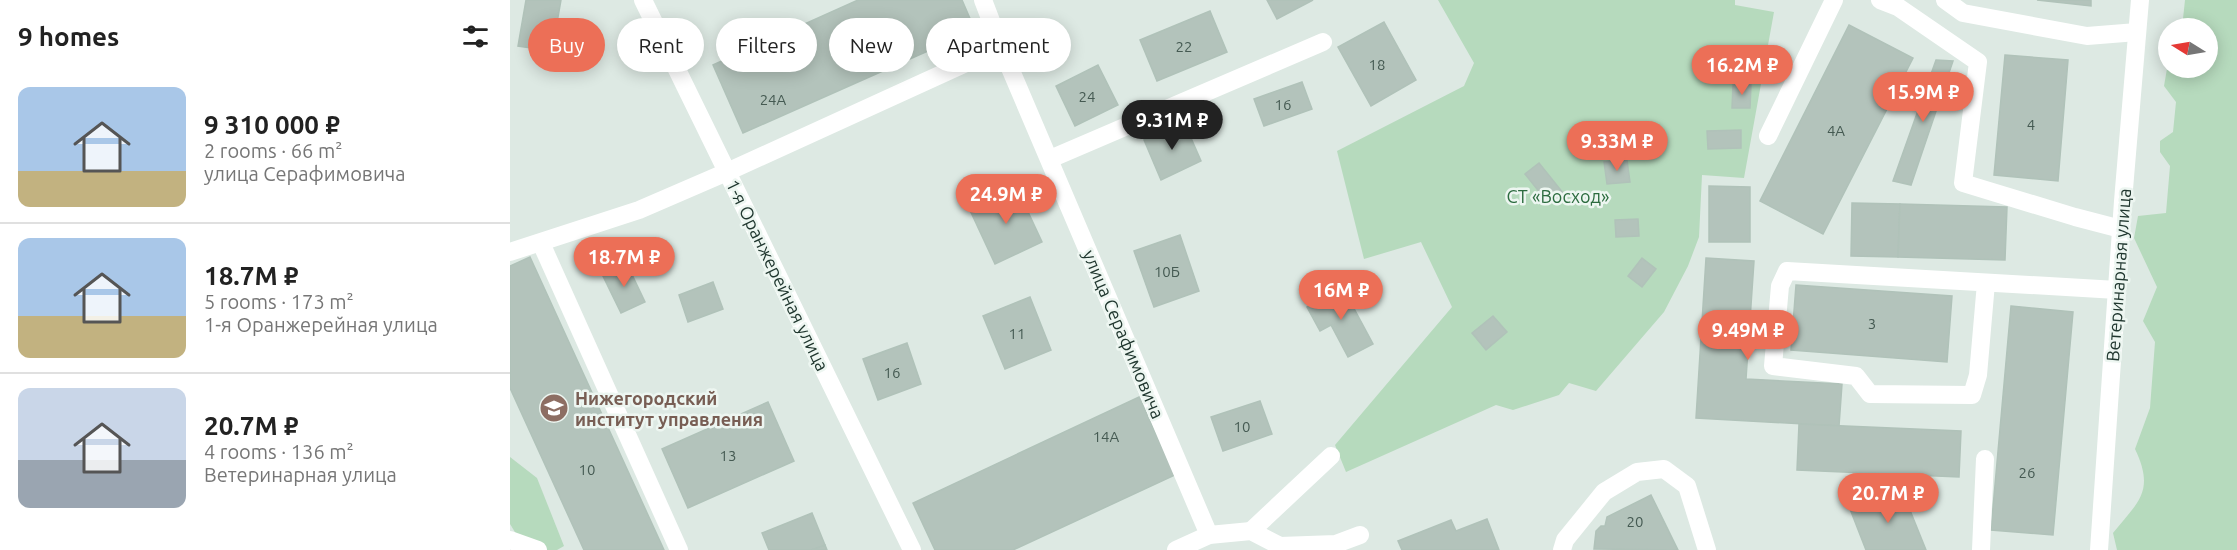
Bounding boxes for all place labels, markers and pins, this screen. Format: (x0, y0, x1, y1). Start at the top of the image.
pin: 16.2M ₽ (1687, 45, 1797, 96)
pin: 15.9M ₽ (1868, 72, 1978, 123)
pin: 9.31M ₽ (1117, 100, 1227, 151)
pin: 9.33M ₽ (1562, 121, 1672, 172)
pin: 24.9M ₽ (951, 174, 1061, 225)
pin: 18.7M ₽ (569, 237, 679, 288)
pin: 16M ₽ (1299, 270, 1383, 321)
pin: 9.49M ₽ (1693, 310, 1803, 361)
place label: Нижегородский институт управления (575, 388, 763, 429)
school or university icon: Нижегородский институт управления (538, 392, 570, 424)
pin: 20.7M ₽ (1833, 473, 1943, 524)

